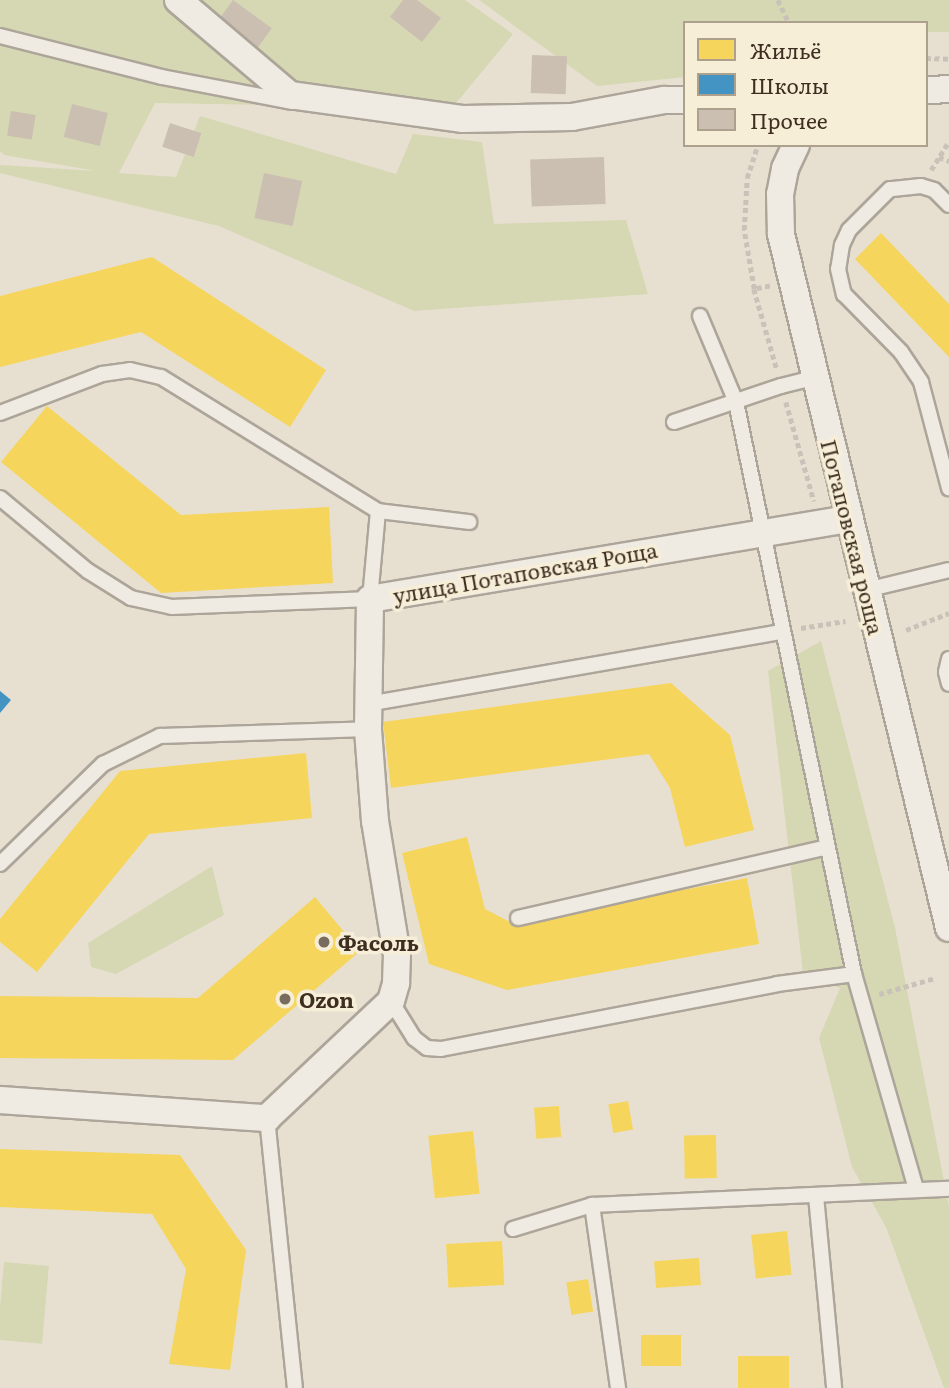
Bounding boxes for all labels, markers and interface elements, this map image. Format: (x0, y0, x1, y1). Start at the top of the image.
legend (683, 21, 928, 147)
text: Жильё (750, 34, 821, 65)
text: Школы (750, 69, 829, 100)
text: Прочее (750, 104, 828, 135)
street label: Потаповская роща (817, 437, 889, 637)
street label: улица Потаповская Роща (391, 536, 659, 608)
place label: Фасоль (338, 929, 419, 955)
marker: Фасоль (316, 934, 332, 950)
place label: Ozon (299, 986, 354, 1012)
marker: Ozon (277, 991, 293, 1007)

